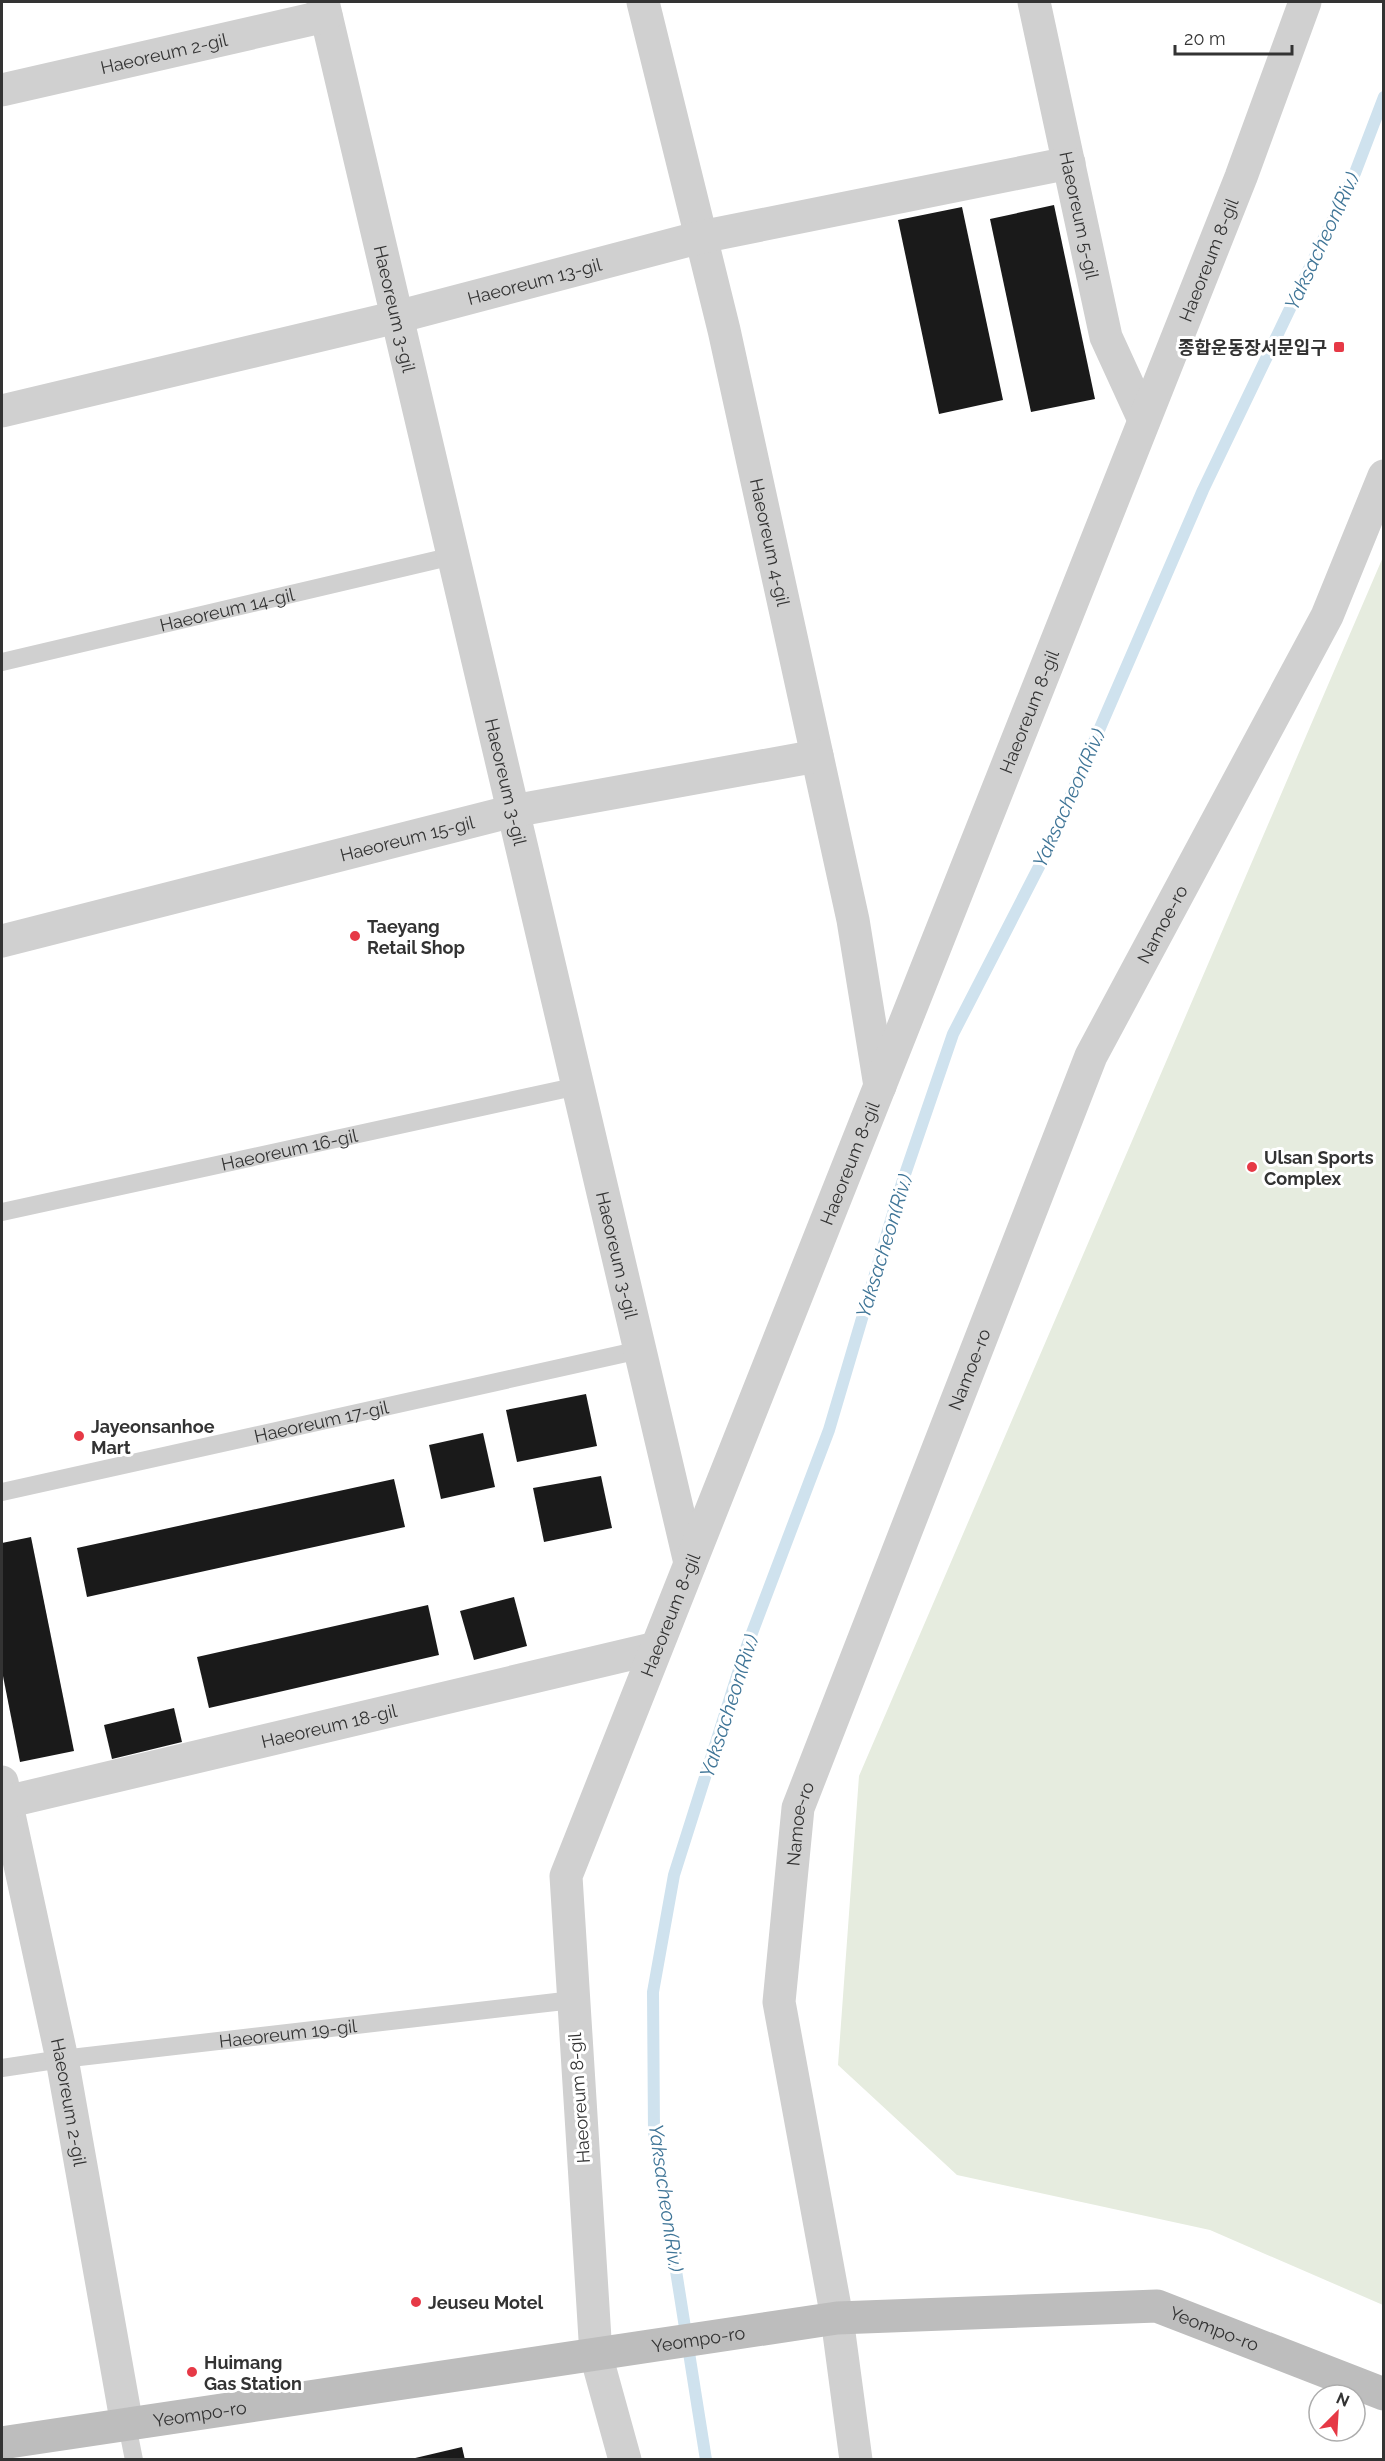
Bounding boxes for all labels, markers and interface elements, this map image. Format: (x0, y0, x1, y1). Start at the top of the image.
scale bar (1175, 18, 1292, 56)
street label: Haeoreum 2-gil (98, 28, 230, 78)
text: 20 m (1184, 28, 1226, 49)
street label: Haeoreum 5-gil (1056, 149, 1104, 281)
water label: Yaksacheon(Riv.) (1280, 168, 1364, 314)
street label: Haeoreum 8-gil (1174, 195, 1242, 325)
street label: Haeoreum 3-gil (370, 243, 420, 374)
street label: Haeoreum 13-gil (465, 253, 604, 309)
place label: 종합운동장서문입구 (1178, 337, 1327, 358)
marker: 종합운동장서문입구 (1332, 340, 1346, 354)
street label: Haeoreum 4-gil (746, 476, 795, 608)
street label: Haeoreum 14-gil (157, 583, 296, 635)
street label: Haeoreum 8-gil (995, 647, 1063, 776)
street label: Haeoreum 3-gil (481, 716, 531, 847)
water label: Yaksacheon(Riv.) (1028, 725, 1110, 871)
street label: Haeoreum 15-gil (338, 811, 477, 865)
street label: Namoe-ro (1132, 881, 1191, 967)
place label: Taeyang Retail Shop (367, 916, 465, 958)
marker: Taeyang Retail Shop (348, 929, 362, 943)
street label: Haeoreum 8-gil (815, 1098, 883, 1228)
street label: Haeoreum 16-gil (219, 1124, 359, 1174)
place label: Ulsan Sports Complex (1264, 1147, 1374, 1189)
marker: Ulsan Sports Complex (1245, 1160, 1259, 1174)
water label: Yaksacheon(Riv.) (851, 1171, 917, 1321)
street label: Haeoreum 3-gil (592, 1189, 643, 1321)
street label: Namoe-ro (944, 1325, 994, 1413)
street label: Haeoreum 17-gil (252, 1396, 390, 1446)
place label: Jayeonsanhoe Mart (91, 1416, 215, 1458)
marker: Jayeonsanhoe Mart (72, 1429, 86, 1443)
street label: Haeoreum 8-gil (636, 1550, 704, 1679)
water label: Yaksacheon(Riv.) (695, 1631, 763, 1781)
street label: Haeoreum 18-gil (259, 1699, 399, 1752)
street label: Namoe-ro (782, 1778, 818, 1867)
street label: Haeoreum 19-gil (218, 2015, 358, 2051)
street label: Haeoreum 8-gil (564, 2032, 594, 2164)
street label: Haeoreum 2-gil (47, 2036, 91, 2168)
water label: Yaksacheon(Riv.) (644, 2123, 688, 2273)
place label: Jeuseu Motel (428, 2292, 543, 2313)
marker: Jeuseu Motel (409, 2295, 423, 2309)
street label: Yeompo-ro (1167, 2301, 1262, 2355)
street label: Yeompo-ro (650, 2321, 747, 2356)
place label: Huimang Gas Station (204, 2352, 302, 2394)
marker: Huimang Gas Station (185, 2365, 199, 2379)
north arrow (1307, 2383, 1367, 2443)
text: N (1333, 2389, 1352, 2411)
street label: Yeompo-ro (152, 2396, 248, 2431)

